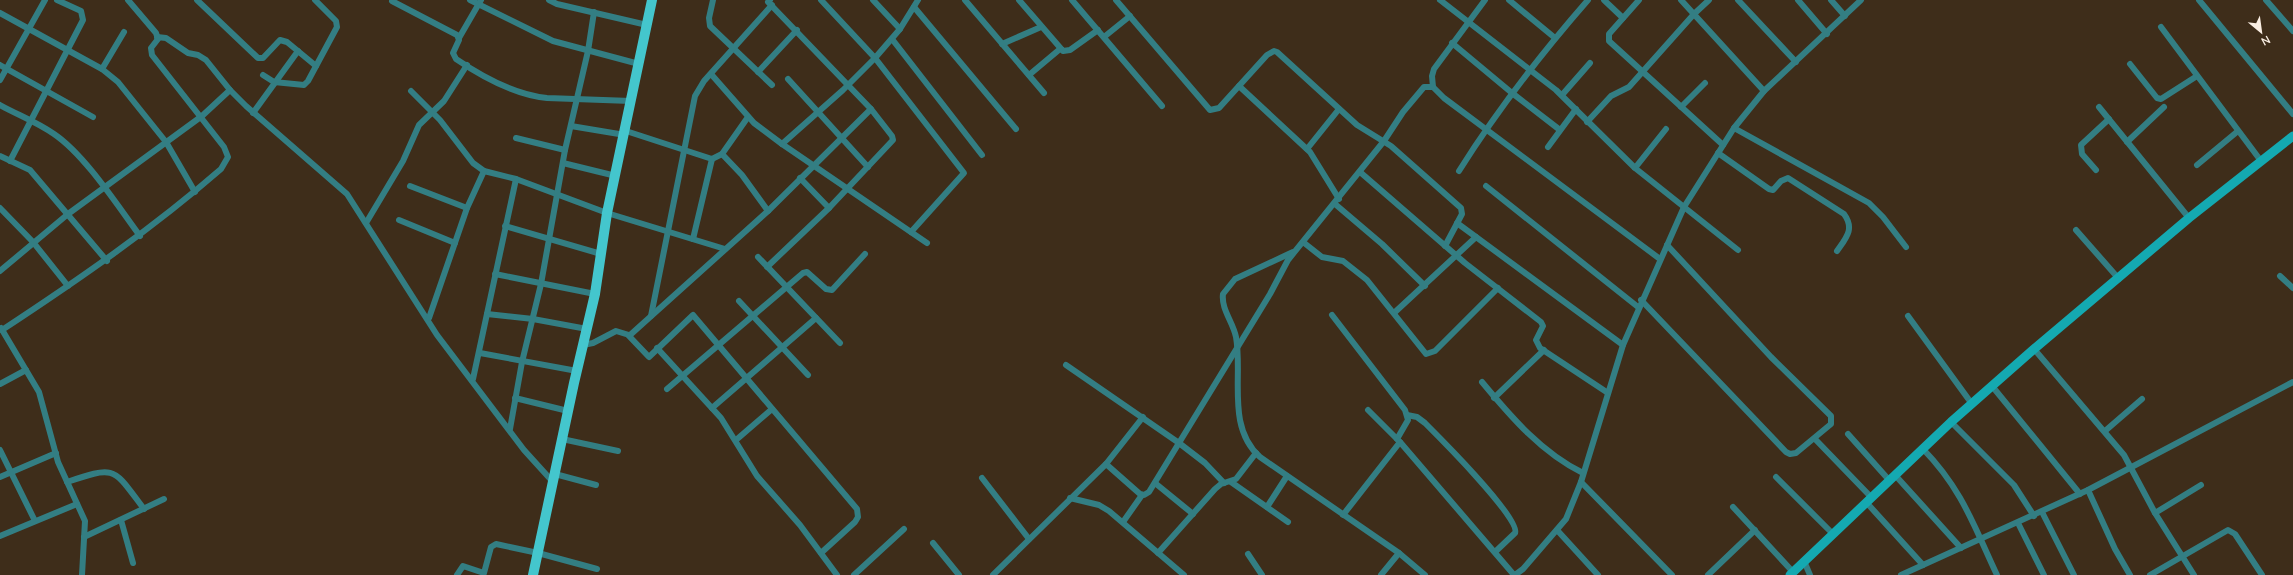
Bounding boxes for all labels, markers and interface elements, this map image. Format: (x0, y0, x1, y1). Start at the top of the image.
north arrow (2241, 12, 2281, 52)
text: N (2258, 32, 2273, 49)

